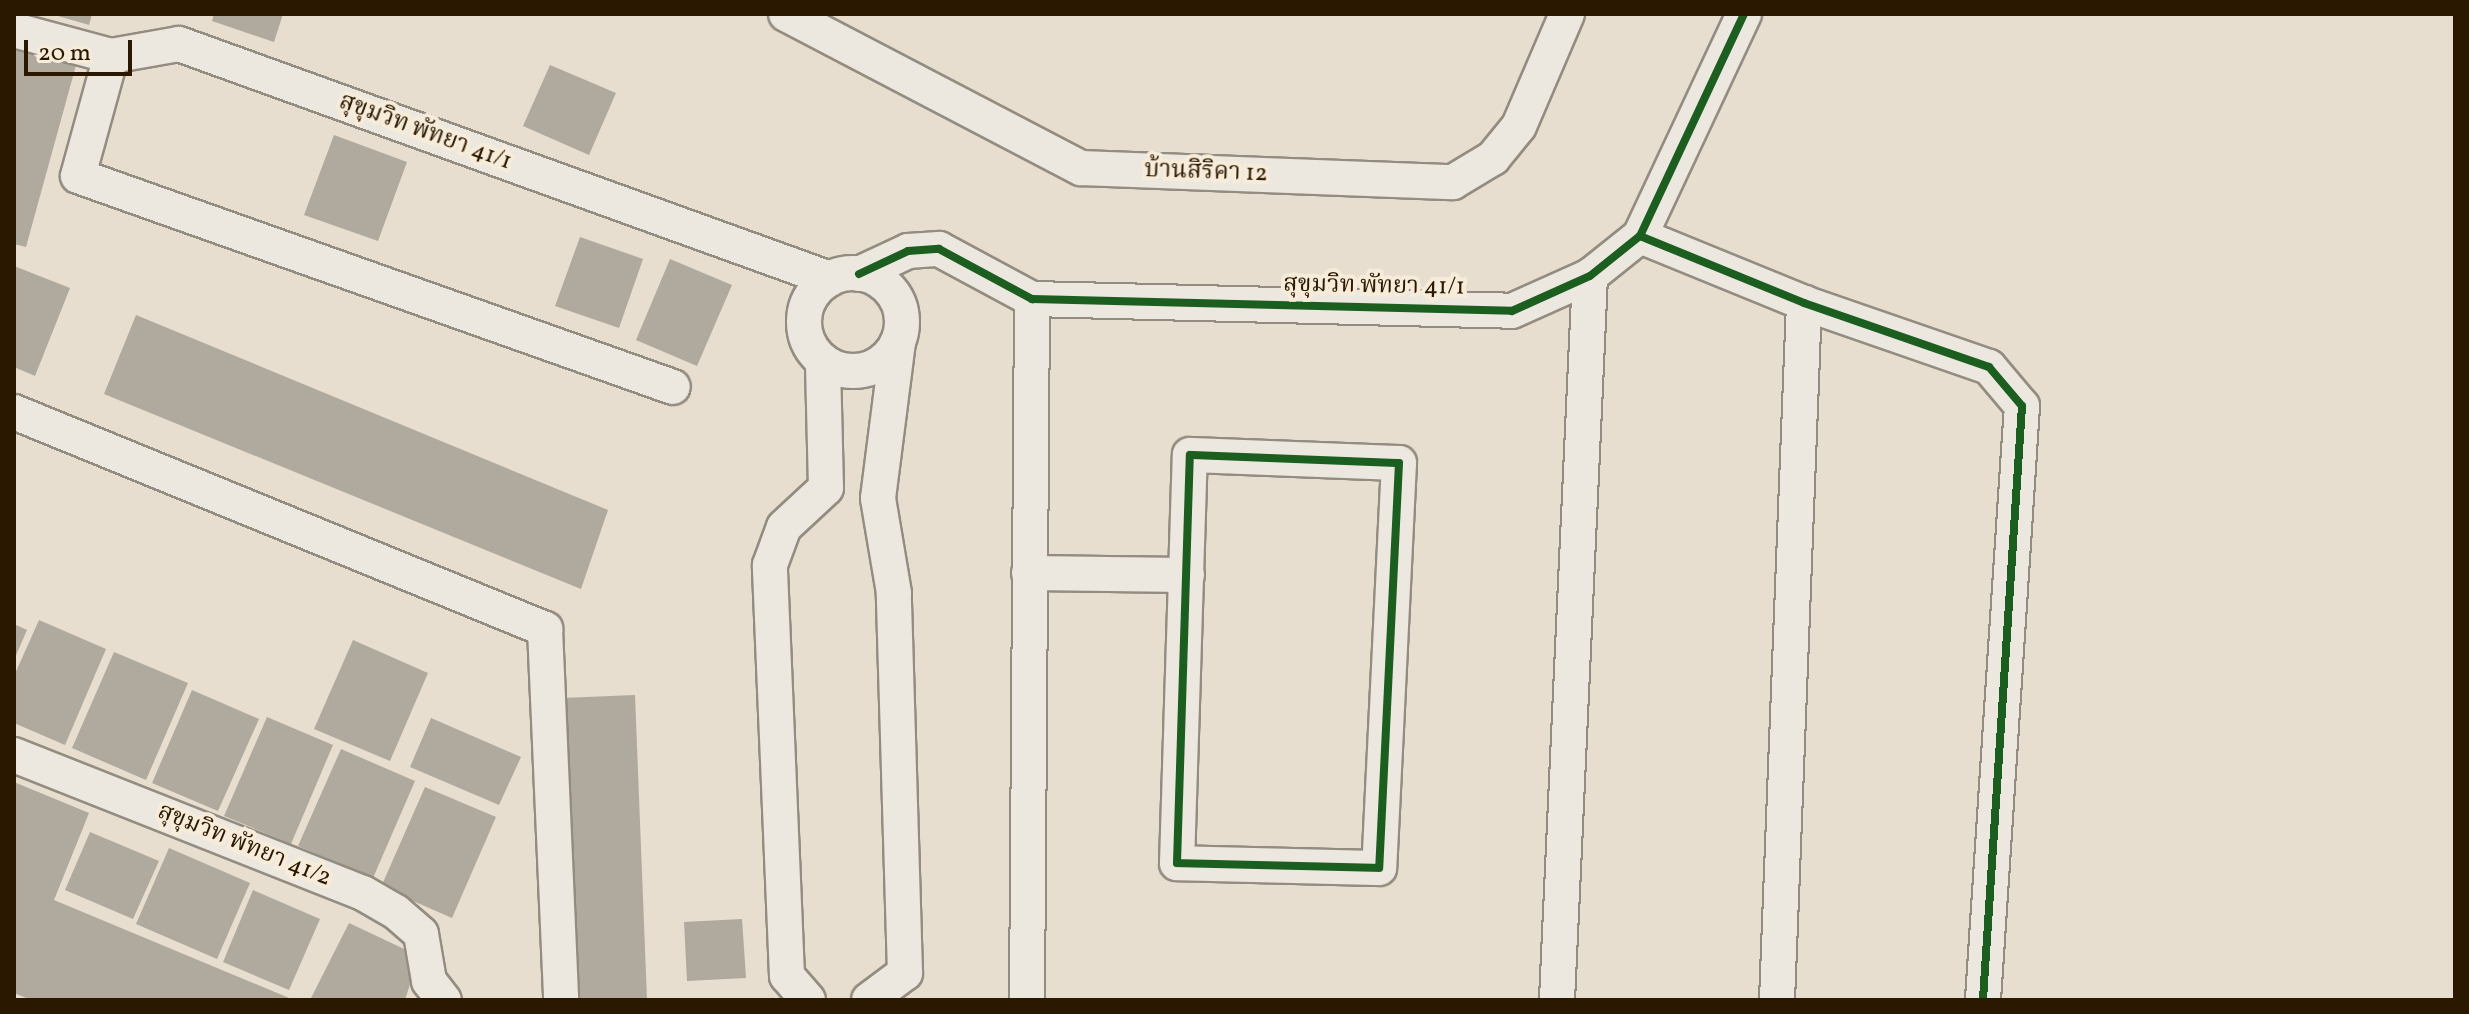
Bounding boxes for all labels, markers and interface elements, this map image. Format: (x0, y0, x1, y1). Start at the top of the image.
scale bar (28, 24, 136, 74)
text: 20 m (38, 37, 91, 71)
street label: สุขุมวิท พัทยา 41/1 (335, 88, 515, 178)
street label: บ้านสิริคา 12 (1144, 156, 1268, 190)
street label: สุขุมวิท พัทยา 41/1 (1283, 271, 1465, 303)
street label: สุขุมวิท พัทยา 41/2 (153, 798, 335, 894)

